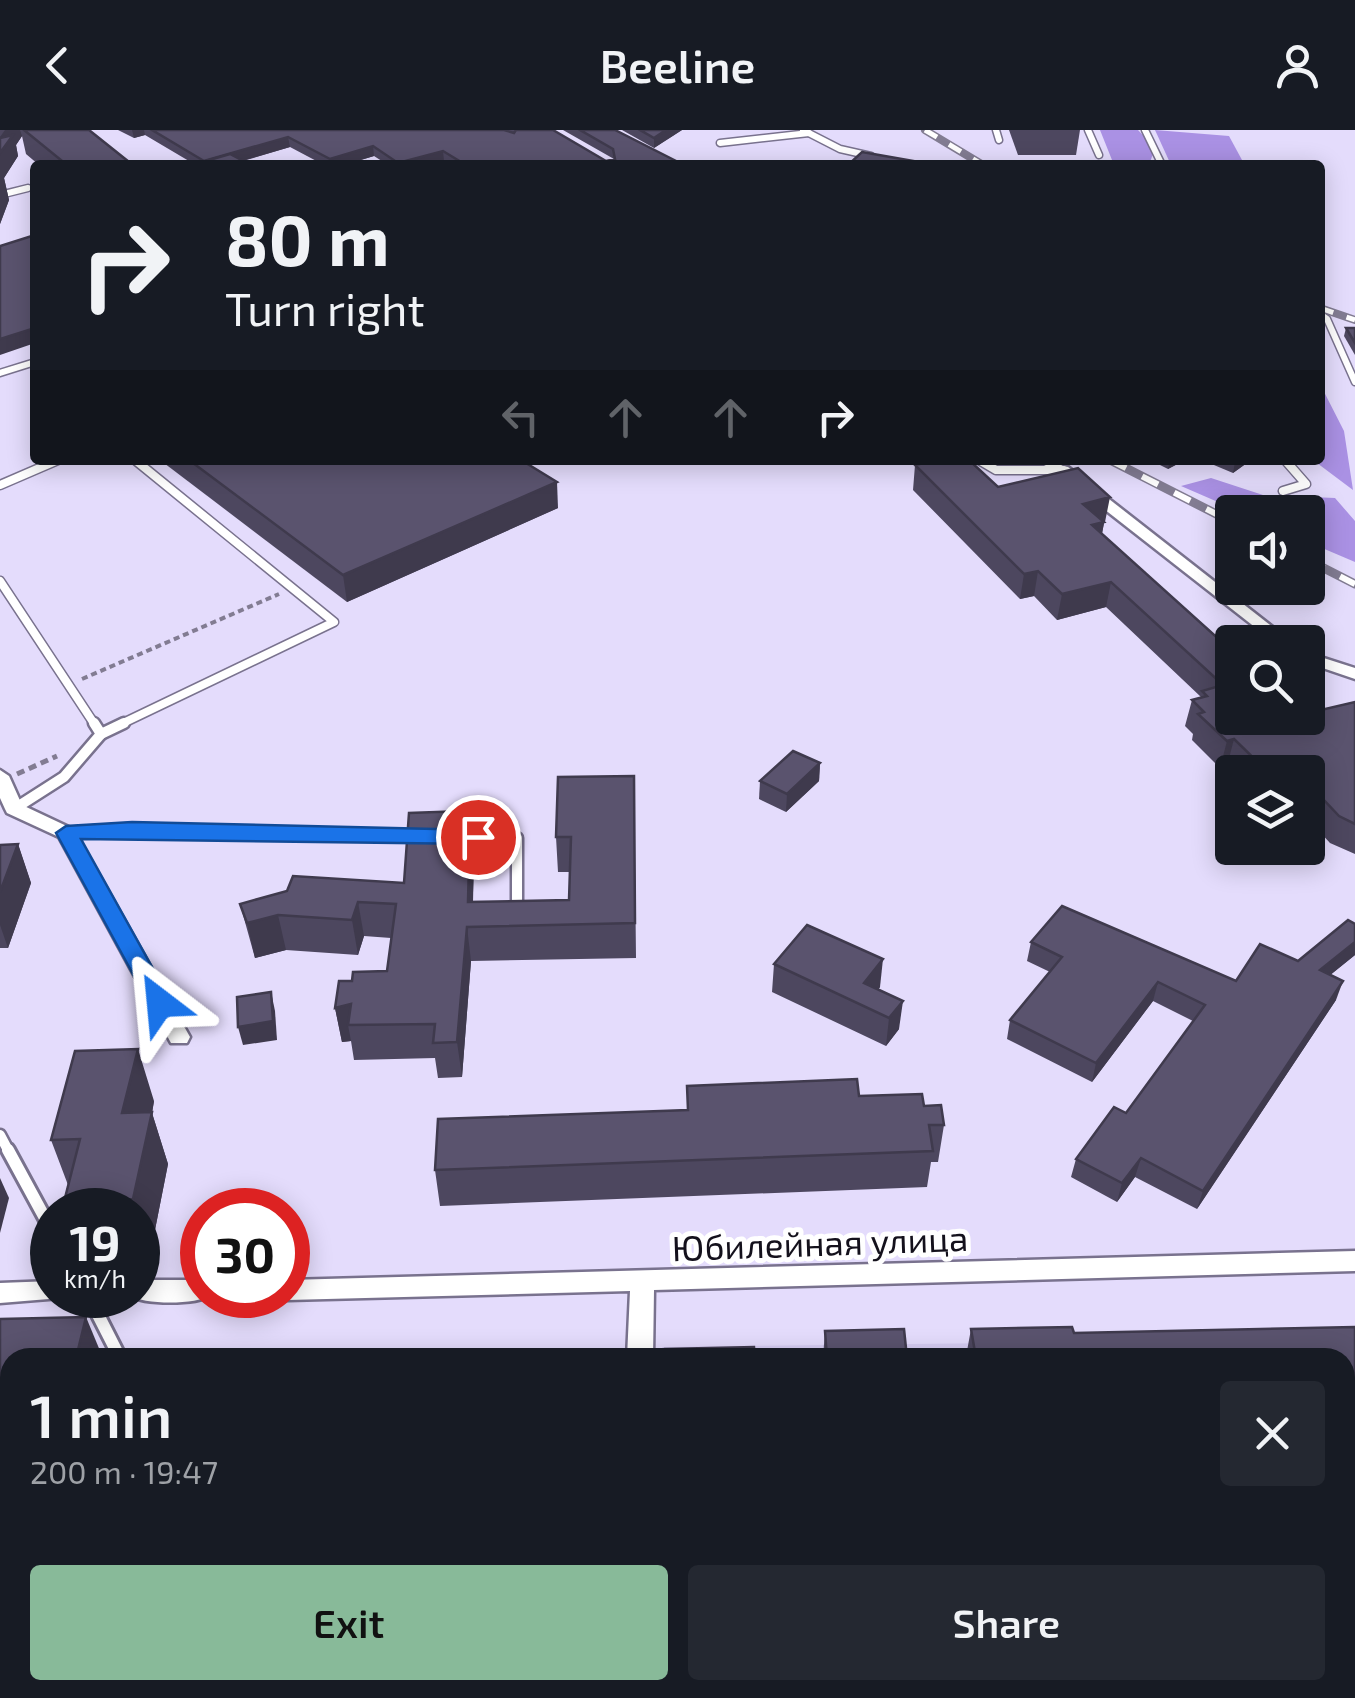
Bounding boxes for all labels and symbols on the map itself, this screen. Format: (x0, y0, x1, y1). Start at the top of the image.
pin (436, 795, 521, 880)
position arrow (108, 951, 212, 1055)
speed limit sign: 30 (180, 1188, 310, 1318)
street label: Юбилейная улица (671, 1216, 969, 1269)

